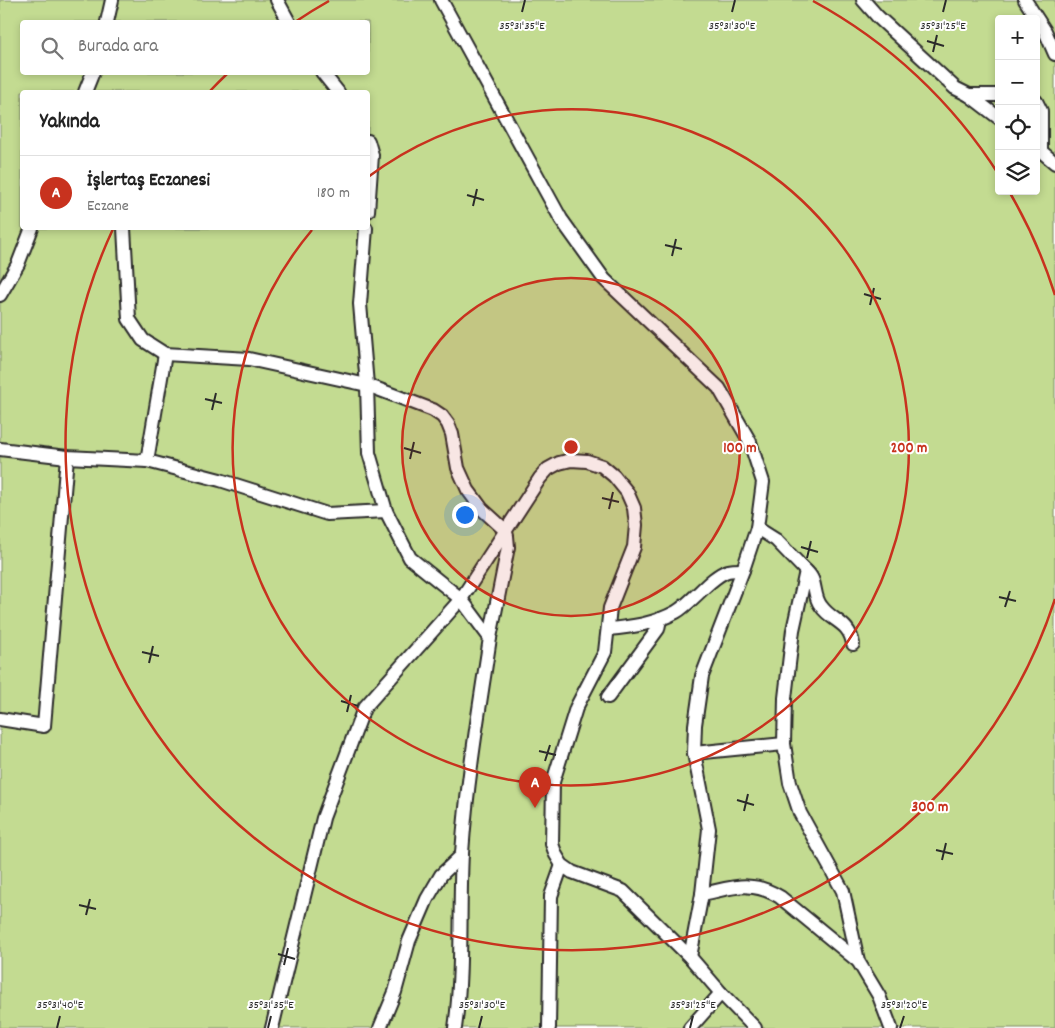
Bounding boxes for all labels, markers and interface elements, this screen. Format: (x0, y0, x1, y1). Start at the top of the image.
map controls (995, 15, 1040, 195)
button: + (995, 15, 1040, 60)
text: 35°31'35"E (499, 18, 545, 35)
text: 35°31'30"E (709, 18, 756, 35)
text: 35°31'25"E (920, 18, 966, 35)
search box (20, 20, 370, 75)
icon: search (38, 34, 66, 62)
text: Burada ara (78, 34, 158, 61)
button: − (995, 60, 1040, 105)
button: locate (995, 105, 1040, 150)
text: Yakında (40, 108, 99, 138)
button: layers (995, 150, 1040, 195)
text: İşlertaş Eczanesi (87, 168, 210, 195)
text: A (52, 182, 60, 205)
text: 180 m (317, 182, 350, 205)
text: Eczane (87, 195, 129, 218)
centre of rings (562, 438, 580, 456)
text: 100 m (723, 438, 757, 460)
text: 200 m (891, 438, 927, 460)
your location (452, 502, 478, 528)
pin: A (519, 767, 551, 808)
text: 300 m (912, 797, 948, 819)
text: 35°31'40"E (37, 997, 84, 1014)
text: 35°31'35"E (248, 997, 294, 1014)
text: 35°31'30"E (459, 997, 506, 1014)
text: 35°31'25"E (670, 997, 716, 1014)
text: 35°31'20"E (881, 997, 928, 1014)

